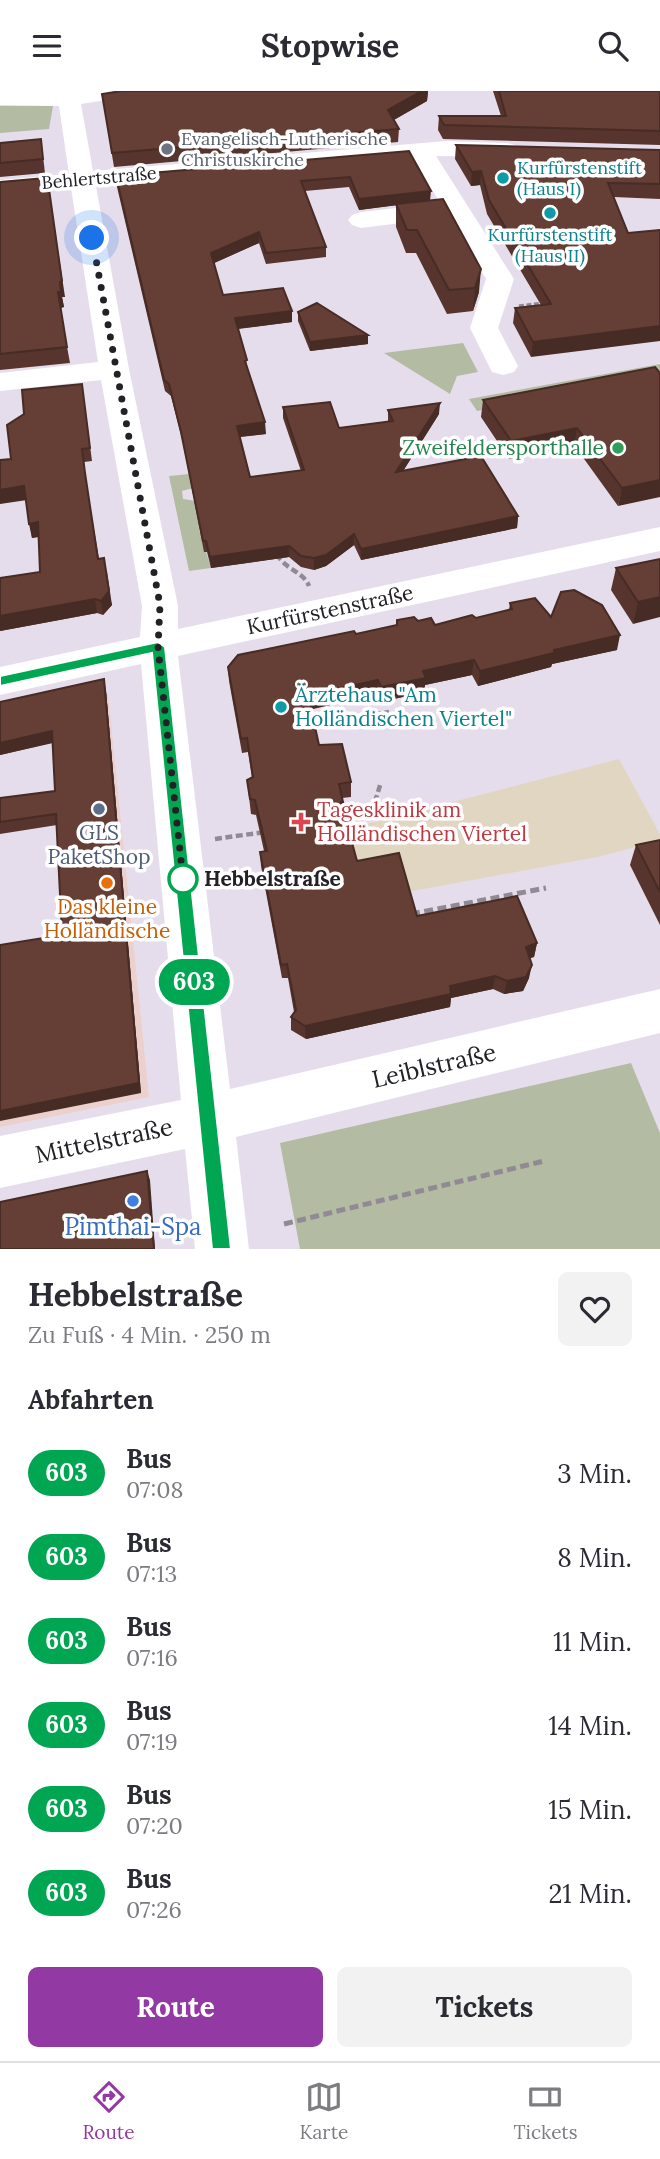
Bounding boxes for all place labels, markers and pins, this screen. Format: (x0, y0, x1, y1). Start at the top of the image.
place label: Evangelisch-Lutherische Christuskirche (181, 127, 388, 171)
marker: Evangelisch-Lutherische Christuskirche (159, 141, 175, 157)
place label: Kurfürstenstift (Haus I) (517, 156, 642, 200)
marker: Kurfürstenstift (Haus I) (495, 170, 511, 186)
marker: Kurfürstenstift (Haus II) (542, 205, 558, 221)
place label: Kurfürstenstift (Haus II) (488, 223, 612, 267)
place label: Zweifeldersporthalle (402, 434, 604, 461)
marker: Zweifeldersporthalle (610, 440, 626, 456)
place label: Ärztehaus "Am Holländischen Viertel" (294, 681, 512, 732)
marker: Ärztehaus "Am Holländischen Viertel" (273, 699, 289, 715)
place label: Tagesklinik am Holländischen Viertel (317, 796, 527, 847)
marker: GLS PaketShop (91, 801, 107, 817)
marker: Tagesklinik am Holländischen Viertel (291, 812, 311, 832)
place label: GLS PaketShop (47, 819, 151, 870)
marker: Hebbelstraße (168, 864, 198, 894)
place label: Hebbelstraße (204, 865, 341, 892)
marker: Das kleine Holländische (99, 875, 115, 891)
place label: Das kleine Holländische (44, 893, 170, 944)
marker: Pimthai-Spa (125, 1193, 141, 1209)
place label: Pimthai-Spa (65, 1211, 201, 1242)

